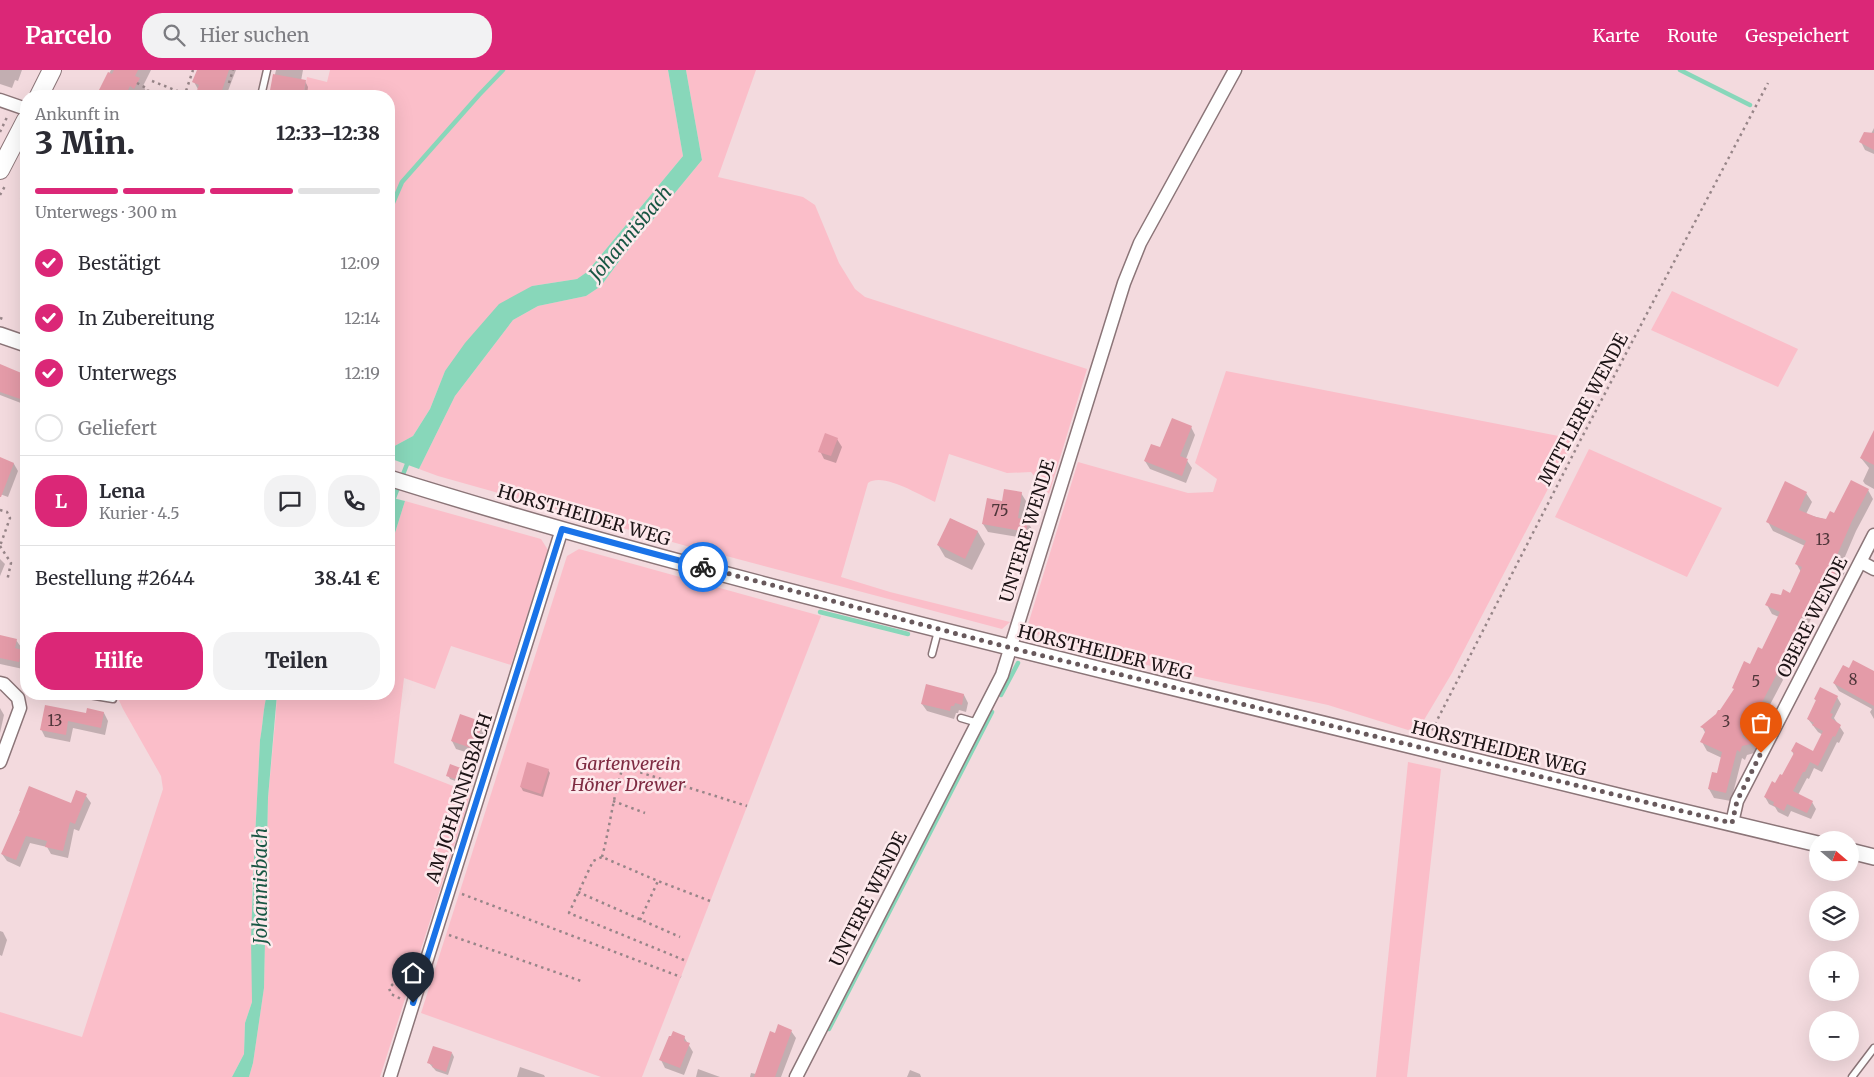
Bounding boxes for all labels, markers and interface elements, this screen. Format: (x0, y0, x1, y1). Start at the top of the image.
search box (142, 13, 492, 58)
text: Parcelo (25, 20, 112, 51)
icon: search (160, 21, 188, 49)
text: Hier suchen (200, 23, 309, 47)
text: Karte (1593, 24, 1639, 47)
text: Route (1667, 24, 1717, 47)
text: Gespeichert (1745, 24, 1849, 47)
text: Ankunft in (35, 104, 120, 124)
text: 12:33–12:38 (276, 121, 380, 145)
text: 3 Min. (35, 123, 135, 163)
water label: Johannisbach (582, 181, 677, 287)
text: Unterwegs · 300 m (35, 202, 177, 222)
icon: check (35, 249, 63, 277)
text: Bestätigt (78, 251, 161, 275)
text: 12:09 (340, 253, 380, 273)
icon: check (35, 304, 63, 332)
text: In Zubereitung (78, 306, 214, 330)
text: 12:14 (344, 308, 380, 328)
street label: MITTLERE WENDE (1533, 328, 1633, 489)
icon: check (35, 359, 63, 387)
text: Unterwegs (78, 361, 177, 385)
text: 12:19 (344, 363, 380, 383)
text: Geliefert (78, 416, 157, 440)
street label: UNTERE WENDE (994, 456, 1060, 605)
button: chat (264, 475, 316, 527)
button: phone (328, 475, 380, 527)
text: Lena (99, 479, 145, 503)
street label: HORSTHEIDER WEG (495, 479, 673, 551)
text: L (55, 489, 67, 513)
house number: 75 (992, 501, 1008, 520)
text: Kurier · 4.5 (99, 503, 180, 523)
house number: 13 (1816, 530, 1830, 549)
courier (678, 542, 728, 592)
street label: OBERE WENDE (1772, 552, 1853, 681)
icon: bike (689, 553, 717, 581)
text: Bestellung #2644 (35, 566, 195, 590)
text: 38.41 € (314, 566, 380, 590)
street label: HORSTHEIDER WEG (1015, 619, 1195, 685)
button: Hilfe (35, 632, 203, 690)
button: Teilen (213, 632, 380, 690)
house number: 8 (1849, 670, 1858, 689)
house number: 5 (1752, 672, 1760, 691)
pin (1740, 702, 1782, 753)
icon: bag (1747, 709, 1775, 737)
street label: AM JOHANNISBACH (420, 710, 497, 887)
house number: 13 (48, 711, 62, 730)
house number: 3 (1722, 712, 1730, 731)
street label: HORSTHEIDER WEG (1409, 715, 1589, 781)
park label: Gartenverein Höner Drewer (570, 752, 686, 796)
street label: UNTERE WENDE (824, 827, 912, 970)
water label: Johannisbach (248, 828, 272, 946)
north arrow (1809, 831, 1859, 881)
map controls (1809, 831, 1859, 1061)
button: layers (1809, 891, 1859, 941)
button: + (1809, 951, 1859, 1001)
pin (392, 952, 434, 1003)
icon: home (399, 959, 427, 987)
button: − (1809, 1011, 1859, 1061)

